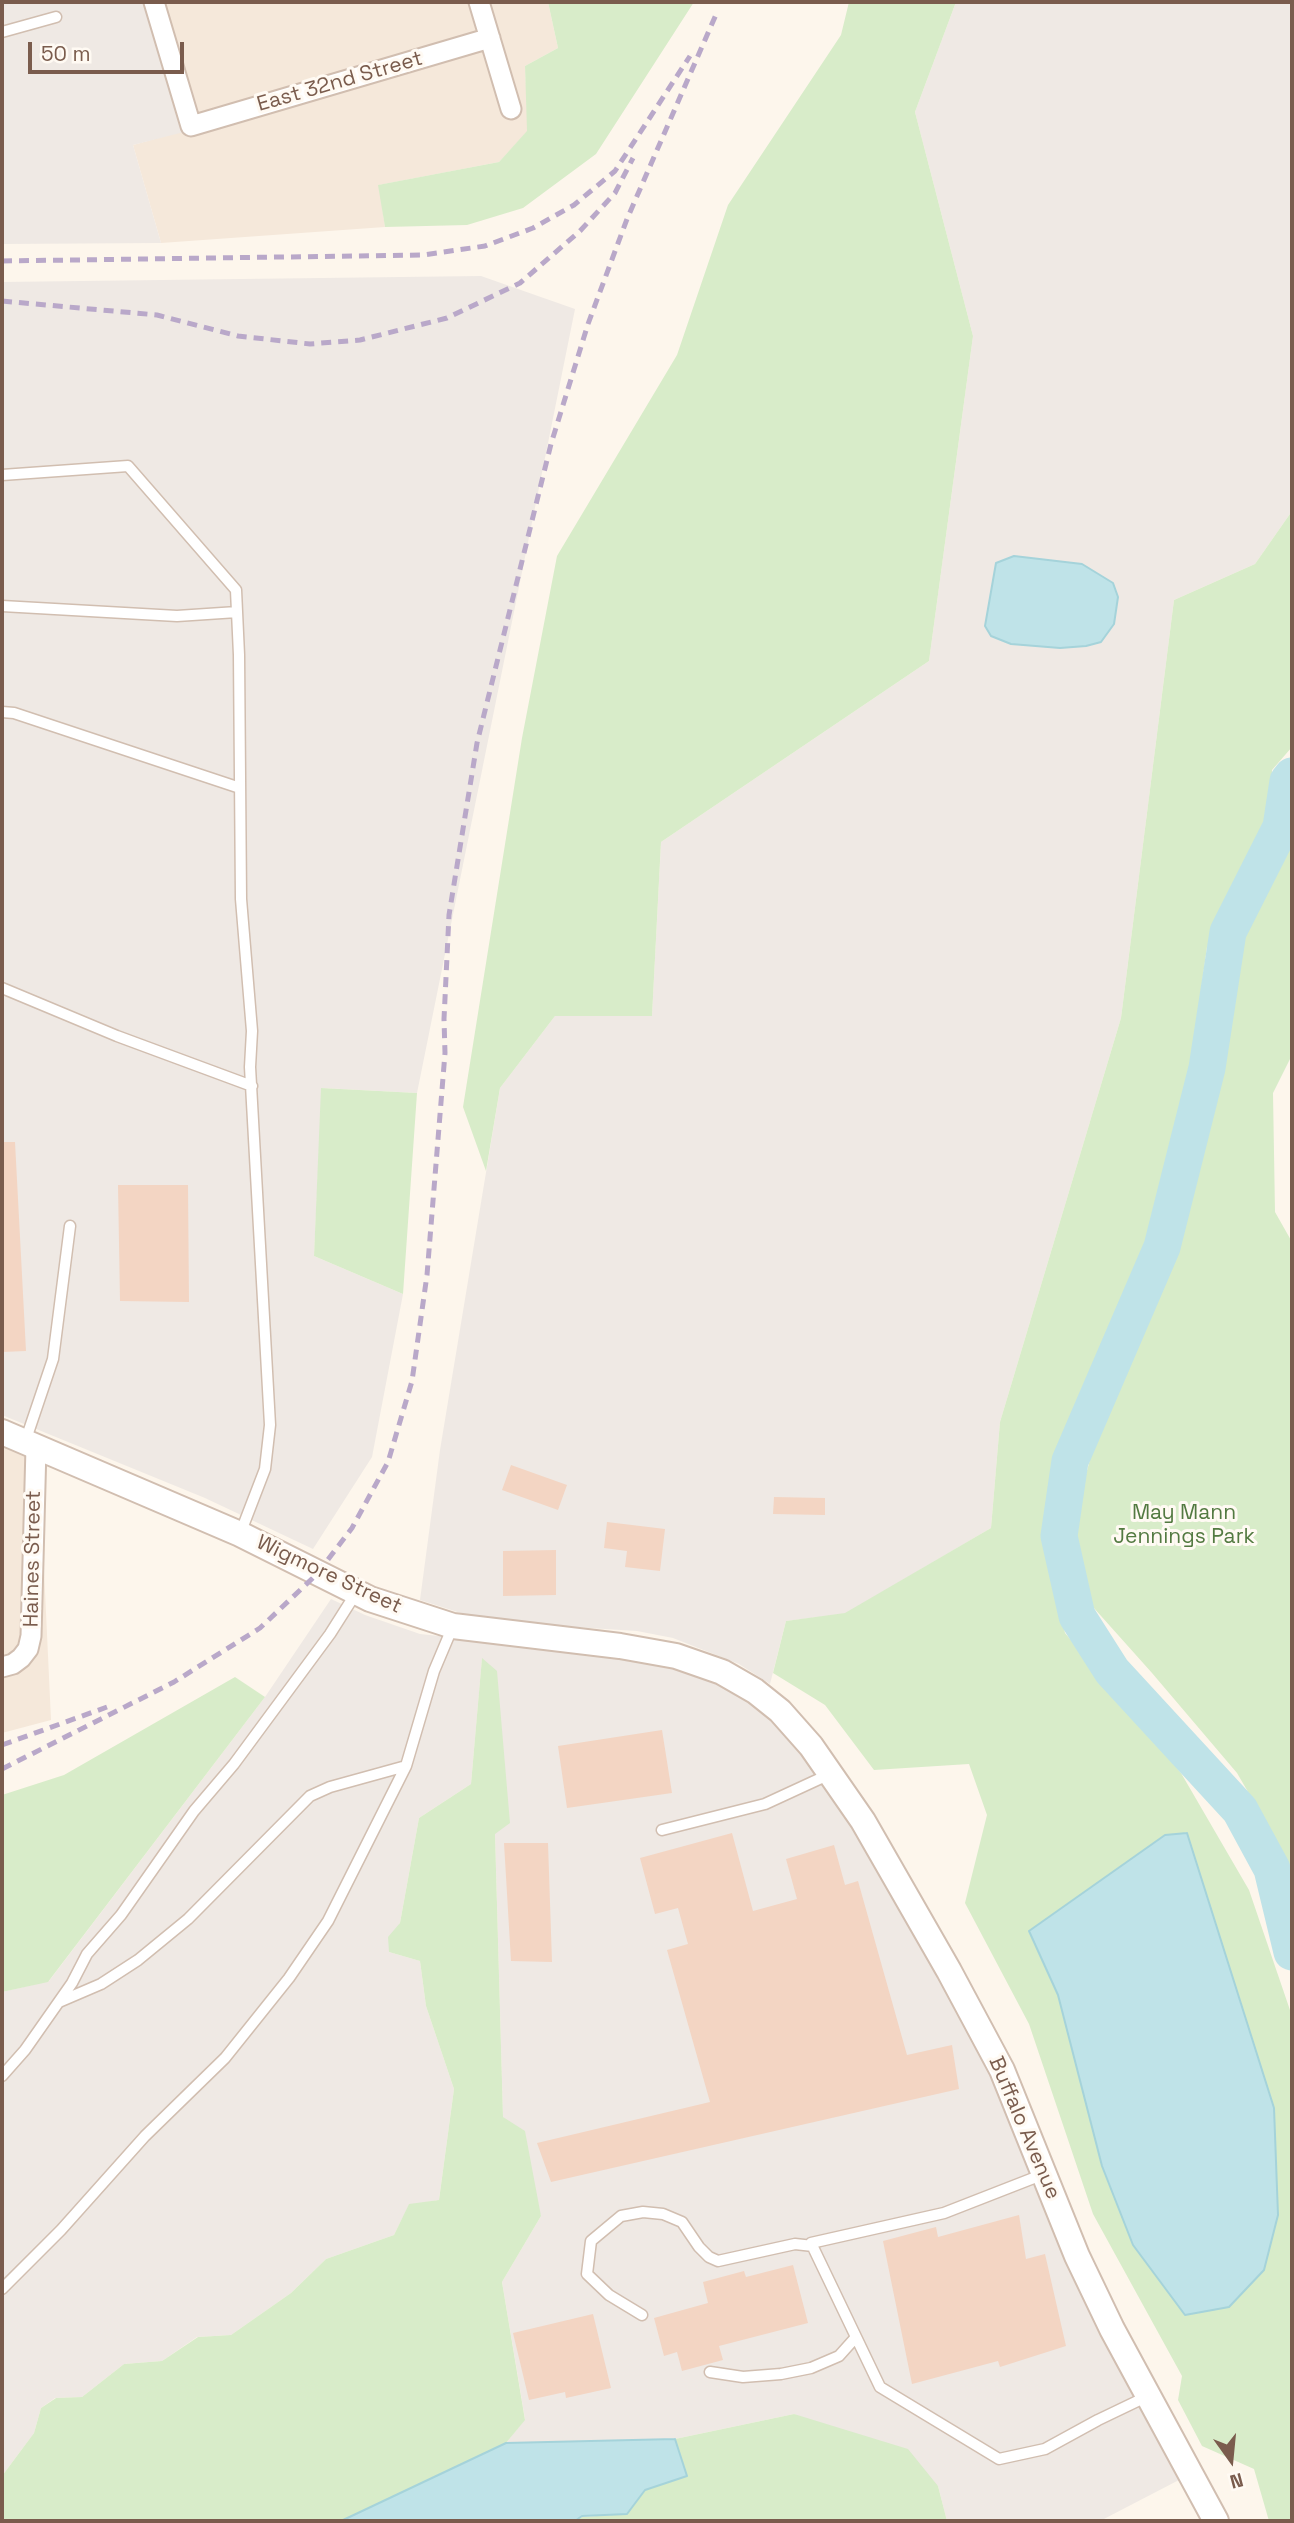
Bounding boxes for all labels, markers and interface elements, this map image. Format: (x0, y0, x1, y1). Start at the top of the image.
scale bar (32, 28, 187, 72)
text: 50 m (41, 40, 91, 67)
street label: East 32nd Street (254, 46, 426, 118)
street label: Haines Street (19, 1490, 47, 1628)
park label: May Mann Jennings Park (1113, 1500, 1255, 1550)
street label: Wigmore Street (252, 1530, 406, 1620)
street label: Buffalo Avenue (983, 2053, 1065, 2203)
north arrow (1196, 2425, 1266, 2495)
text: N (1227, 2467, 1246, 2494)

